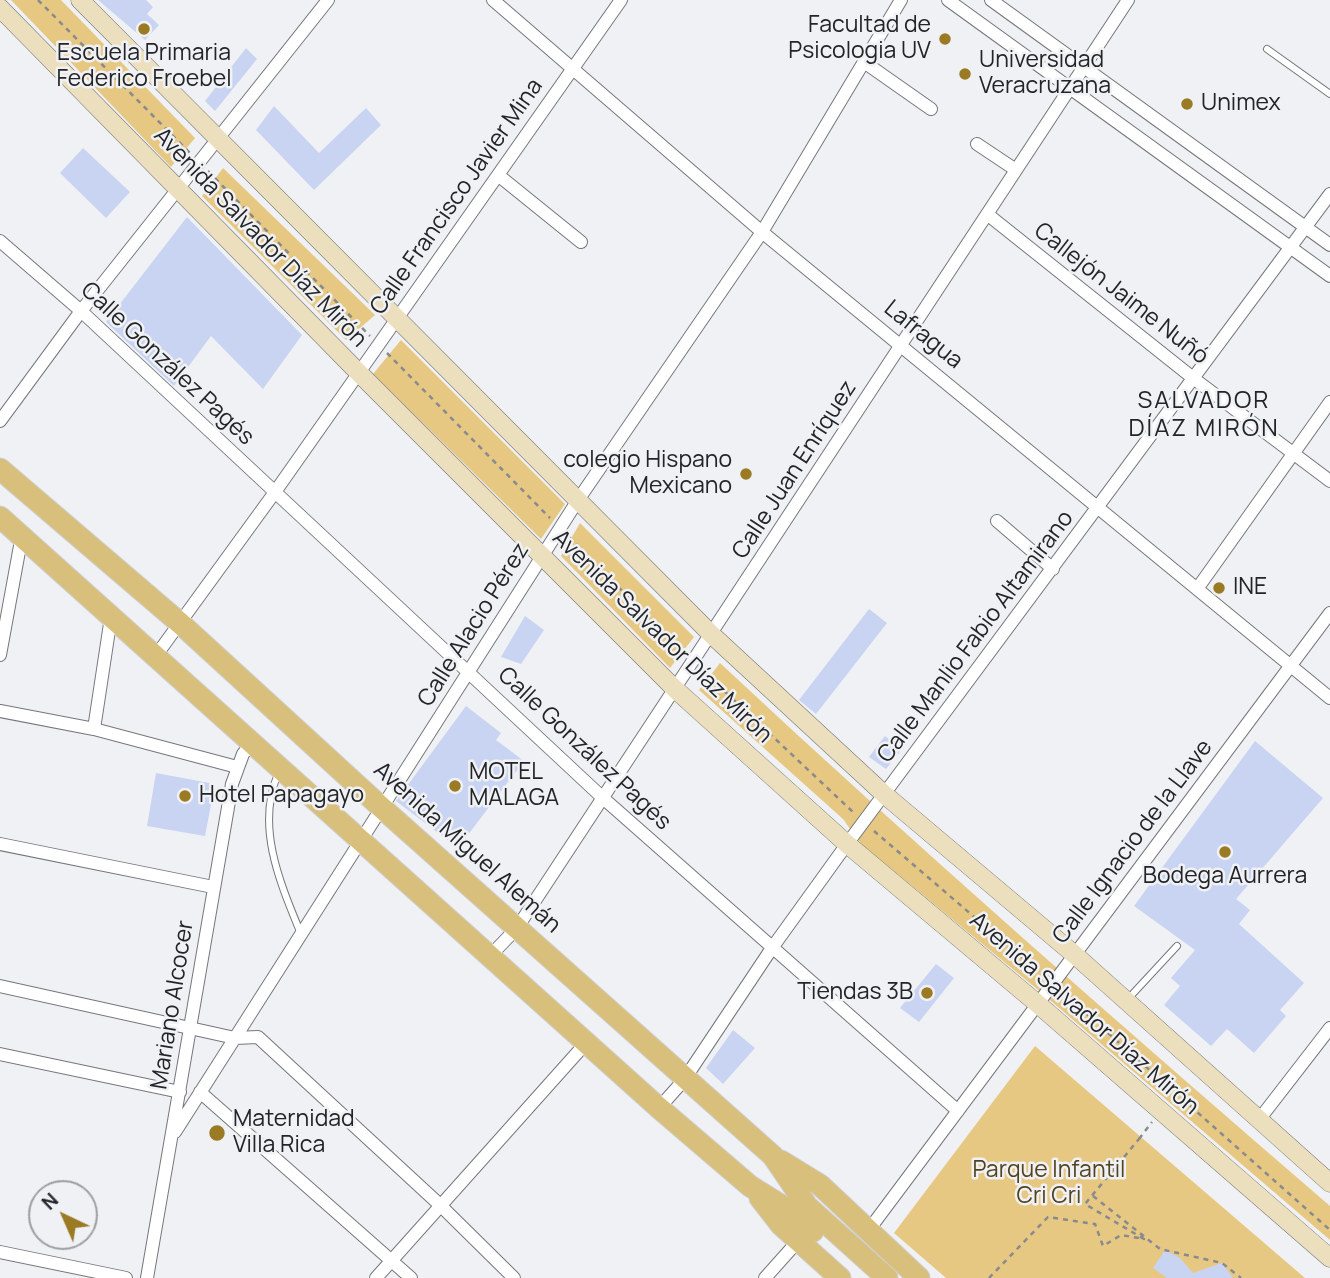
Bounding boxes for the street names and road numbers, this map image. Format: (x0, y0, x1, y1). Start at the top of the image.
street label: Calle Francisco Javier Mina (365, 74, 549, 320)
street label: Avenida Salvador Díaz Mirón (148, 122, 372, 354)
street label: Callejón Jaime Nuñó (1028, 217, 1214, 371)
street label: Calle González Pagés (75, 277, 259, 451)
street label: Lafragua (878, 295, 968, 375)
street label: Calle Juan Enríquez (727, 376, 863, 564)
street label: Calle Manlio Fabio Altamirano (872, 506, 1080, 768)
street label: Avenida Salvador Díaz Mirón (546, 525, 778, 749)
street label: Calle Alacio Pérez (413, 538, 535, 712)
street label: Calle González Pagés (492, 662, 676, 836)
street label: Calle Ignacio de la Llave (1047, 735, 1219, 949)
street label: Avenida Miguel Alemán (368, 757, 566, 939)
street label: Avenida Salvador Díaz Mirón (964, 907, 1204, 1121)
street label: Mariano Alcocer (146, 919, 200, 1091)

